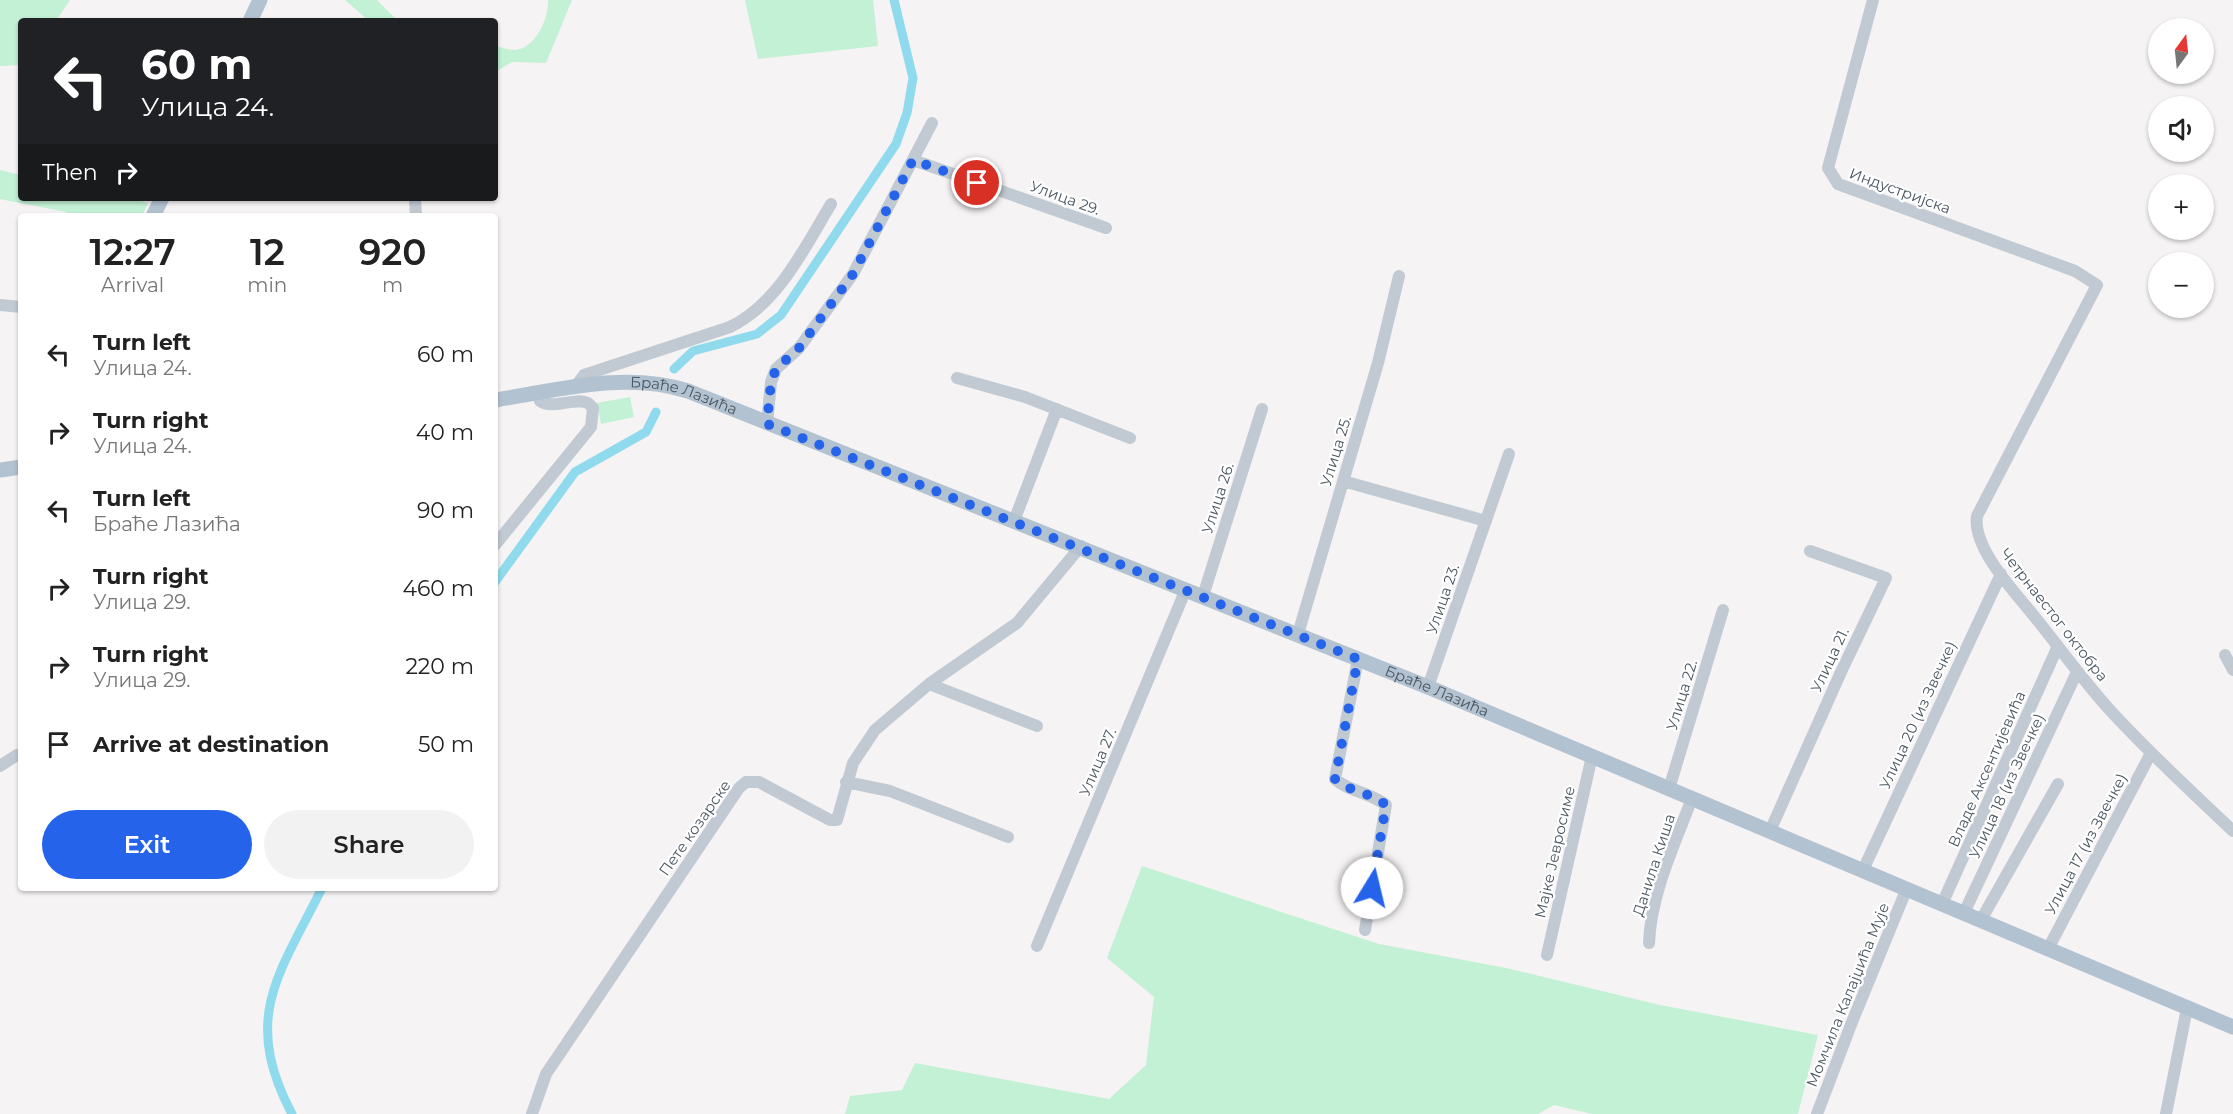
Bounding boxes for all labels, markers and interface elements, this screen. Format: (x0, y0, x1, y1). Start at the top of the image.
north arrow (2148, 18, 2214, 84)
map controls (2148, 18, 2214, 318)
text: 60 m (141, 38, 252, 90)
icon: left (42, 42, 120, 120)
text: Улица 24. (141, 90, 274, 123)
button: sound (2148, 96, 2214, 162)
icon: right (110, 156, 143, 189)
pin (951, 157, 1002, 208)
text: Then (42, 159, 98, 186)
street label: Индустријска (1847, 163, 1953, 218)
icon: arrive (960, 166, 993, 199)
button: + (2148, 174, 2214, 240)
street label: Улица 29. (1028, 176, 1103, 219)
text: 12:27 (89, 230, 176, 274)
text: 12 (250, 230, 285, 274)
text: 920 (359, 230, 427, 274)
button: − (2148, 252, 2214, 318)
text: Arrival (101, 273, 164, 297)
text: min (247, 273, 287, 297)
text: m (382, 273, 403, 297)
text: Turn left (93, 329, 191, 356)
icon: left (42, 338, 75, 371)
text: 60 m (417, 341, 474, 368)
text: Улица 24. (93, 356, 192, 380)
street label: Браће Лазића (630, 372, 740, 419)
text: Turn right (93, 407, 208, 434)
street label: Улица 25. (1316, 413, 1355, 488)
icon: right (42, 416, 75, 449)
text: 40 m (416, 419, 474, 446)
text: Улица 24. (93, 434, 192, 458)
street label: Улица 26. (1197, 460, 1238, 536)
text: Turn left (93, 485, 191, 512)
icon: left (42, 494, 75, 527)
text: 90 m (417, 497, 474, 524)
text: Браће Лазића (93, 512, 241, 536)
street label: Четрнаестог октобра (1996, 544, 2112, 685)
street label: Улица 23. (1422, 561, 1463, 636)
text: Turn right (93, 563, 208, 590)
icon: right (42, 572, 75, 605)
text: 460 m (402, 575, 474, 602)
text: Улица 29. (93, 590, 190, 614)
street label: Улица 21. (1806, 624, 1853, 695)
street label: Улица 20 (из Звечке) (1875, 638, 1960, 792)
text: Turn right (93, 641, 208, 668)
icon: right (42, 650, 75, 683)
text: 220 m (405, 653, 474, 680)
street label: Улица 22. (1662, 657, 1701, 732)
street label: Браће Лазића (1382, 661, 1492, 721)
text: Улица 29. (93, 668, 190, 692)
street label: Владе Аксентијевића (1944, 688, 2030, 850)
street label: Улица 18 (из Звечке) (1965, 710, 2049, 861)
street label: Улица 27. (1075, 725, 1120, 799)
icon: arrive (42, 728, 75, 761)
text: Arrive at destination (93, 731, 329, 758)
text: 50 m (418, 731, 474, 758)
street label: Улица 17 (из Звечке) (2040, 770, 2131, 918)
street label: Пете козарске (655, 776, 735, 879)
street label: Мајке Јевросиме (1530, 784, 1579, 920)
button: Exit (42, 810, 252, 879)
button: Share (264, 810, 474, 879)
street label: Данила Киша (1628, 811, 1679, 918)
position arrow (1340, 856, 1404, 920)
street label: Момчила Калајџића Мује (1802, 900, 1893, 1090)

